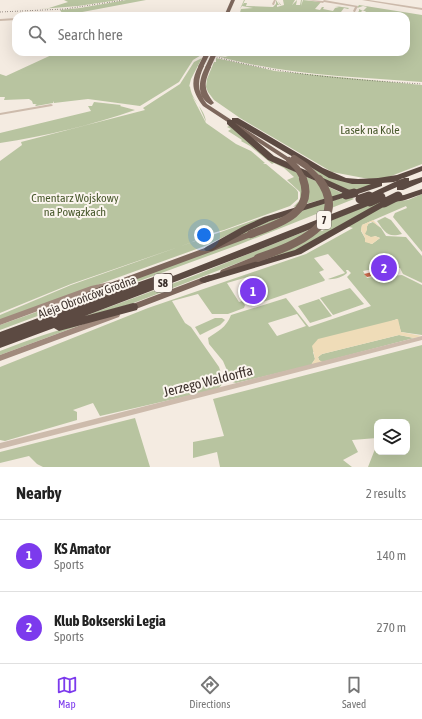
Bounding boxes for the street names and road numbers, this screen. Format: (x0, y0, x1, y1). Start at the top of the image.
road number: 7 (317, 211, 331, 229)
street label: Aleja Obrońców Grodna (36, 273, 138, 321)
road number: S8 (154, 274, 172, 292)
street label: Jerzego Waldorffa (162, 362, 254, 400)

